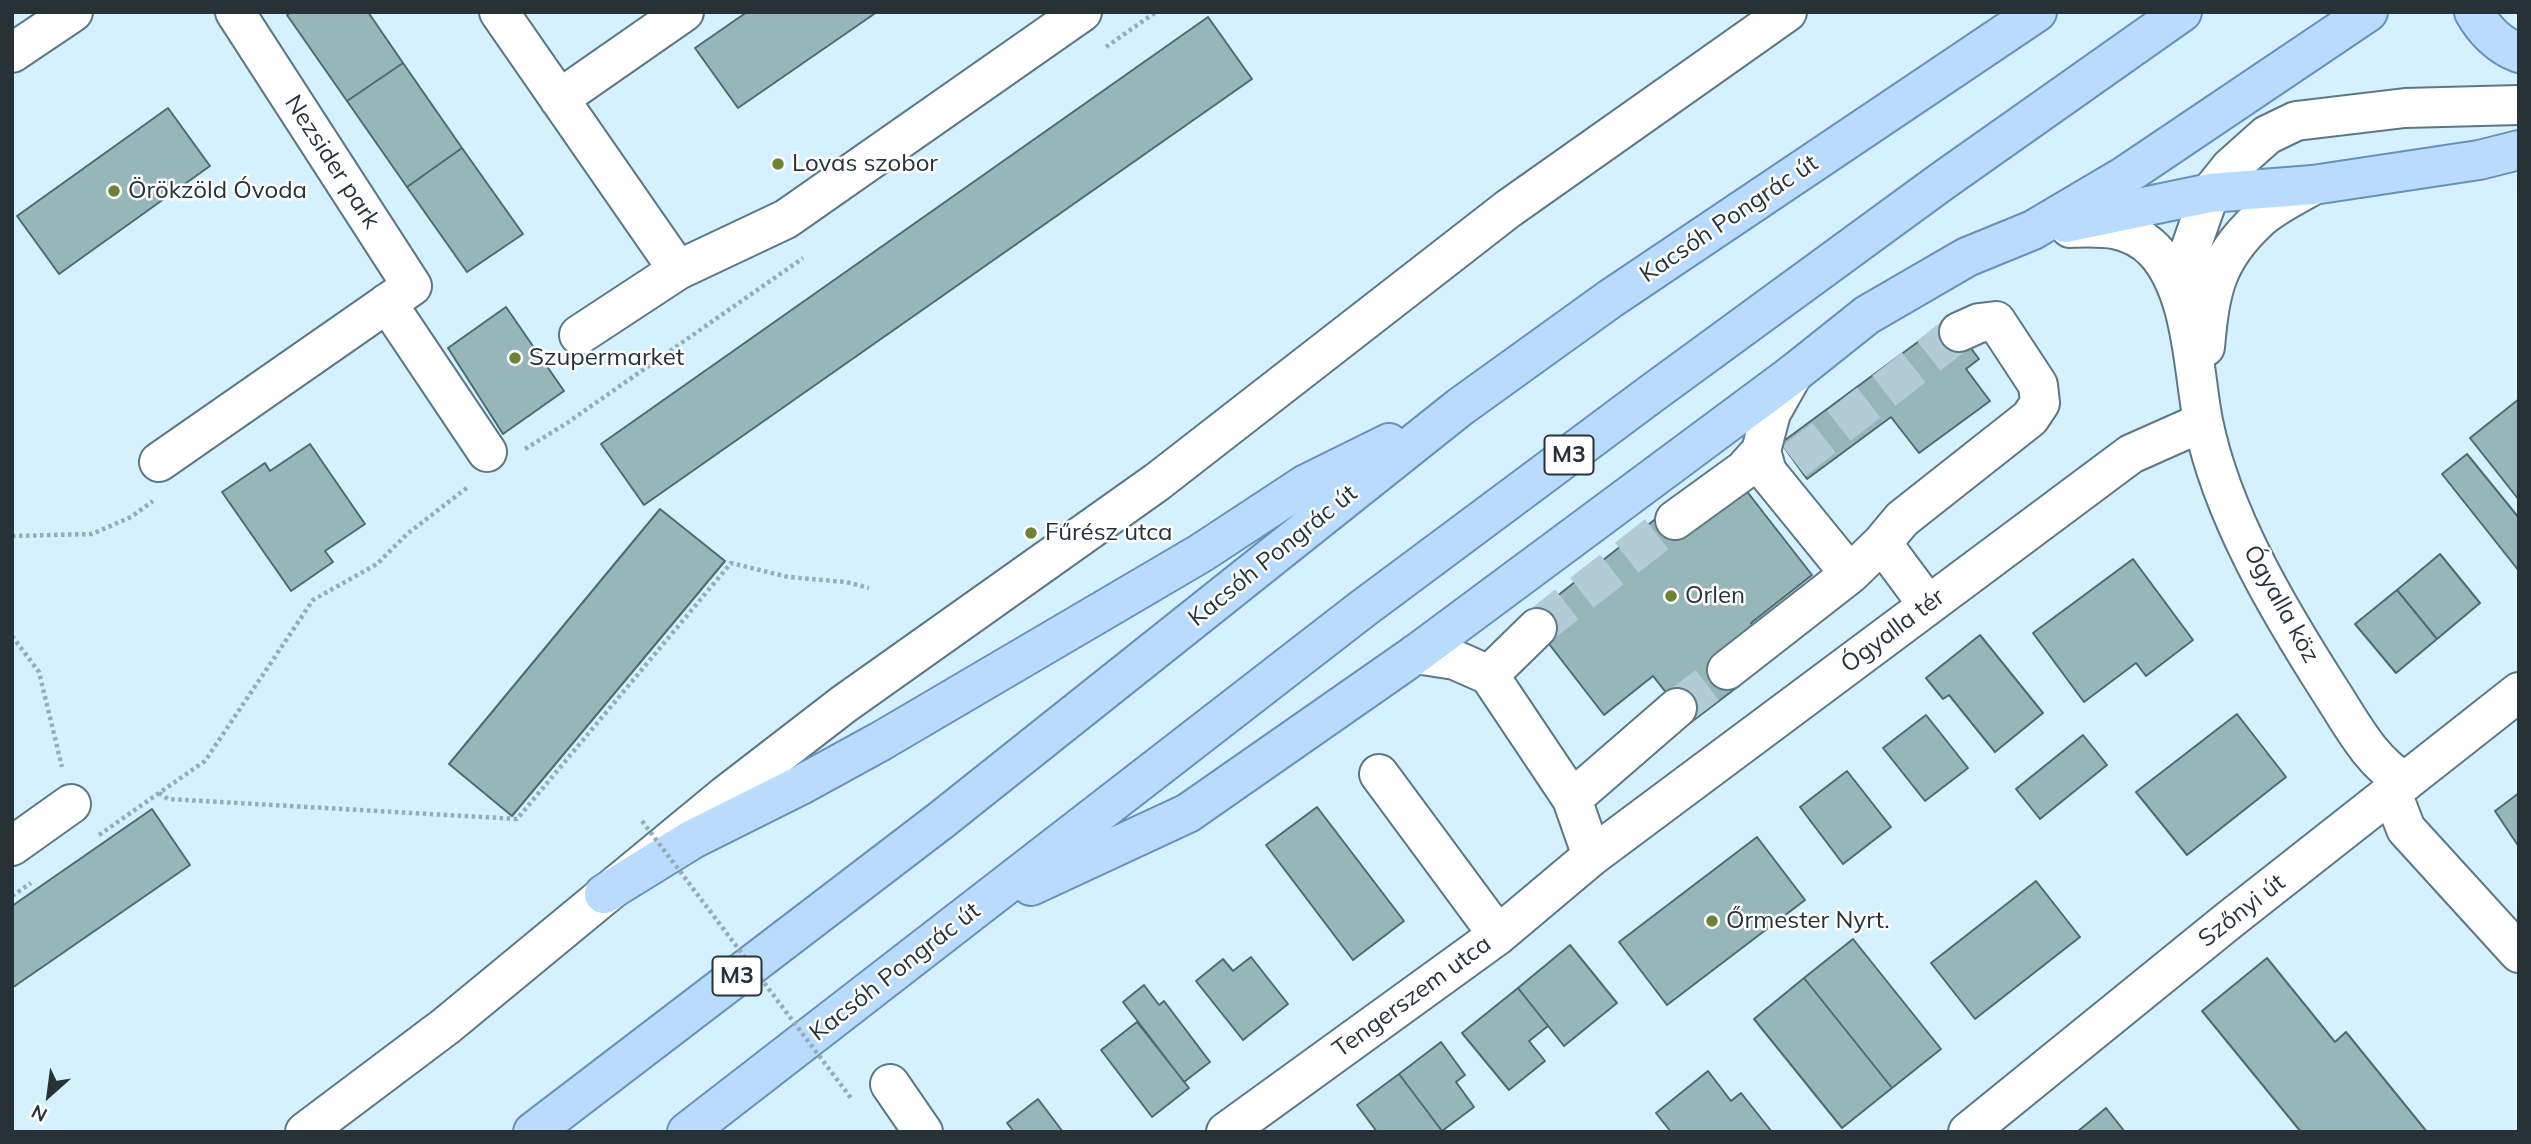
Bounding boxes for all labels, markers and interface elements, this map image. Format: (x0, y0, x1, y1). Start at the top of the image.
street label: Nezsider park (278, 90, 386, 234)
street label: Kacsóh Pongrác út (1635, 149, 1823, 289)
place label: Lovas szobor (792, 150, 938, 178)
marker: Lovas szobor (770, 156, 786, 172)
place label: Örökzöld Óvoda (128, 177, 307, 205)
marker: Örökzöld Óvoda (106, 183, 122, 199)
place label: Szupermarket (529, 344, 684, 372)
marker: Szupermarket (507, 350, 523, 366)
road number: M3 (1544, 436, 1594, 475)
street label: Kacsóh Pongrác út (1183, 479, 1363, 633)
place label: Fűrész utca (1045, 519, 1172, 547)
marker: Fűrész utca (1023, 525, 1039, 541)
street label: Ógyalla köz (2237, 540, 2325, 668)
place label: Orlen (1685, 582, 1745, 610)
street label: Ógyalla tér (1836, 583, 1950, 679)
marker: Orlen (1663, 588, 1679, 604)
street label: Szőnyi út (2193, 868, 2291, 954)
street label: Kacsóh Pongrác út (804, 897, 986, 1047)
place label: Őrmester Nyrt. (1726, 907, 1890, 935)
marker: Őrmester Nyrt. (1704, 913, 1720, 929)
street label: Tengerszem utca (1327, 930, 1497, 1064)
road number: M3 (712, 956, 762, 995)
north arrow (14, 1060, 84, 1130)
text: N (27, 1100, 51, 1128)

